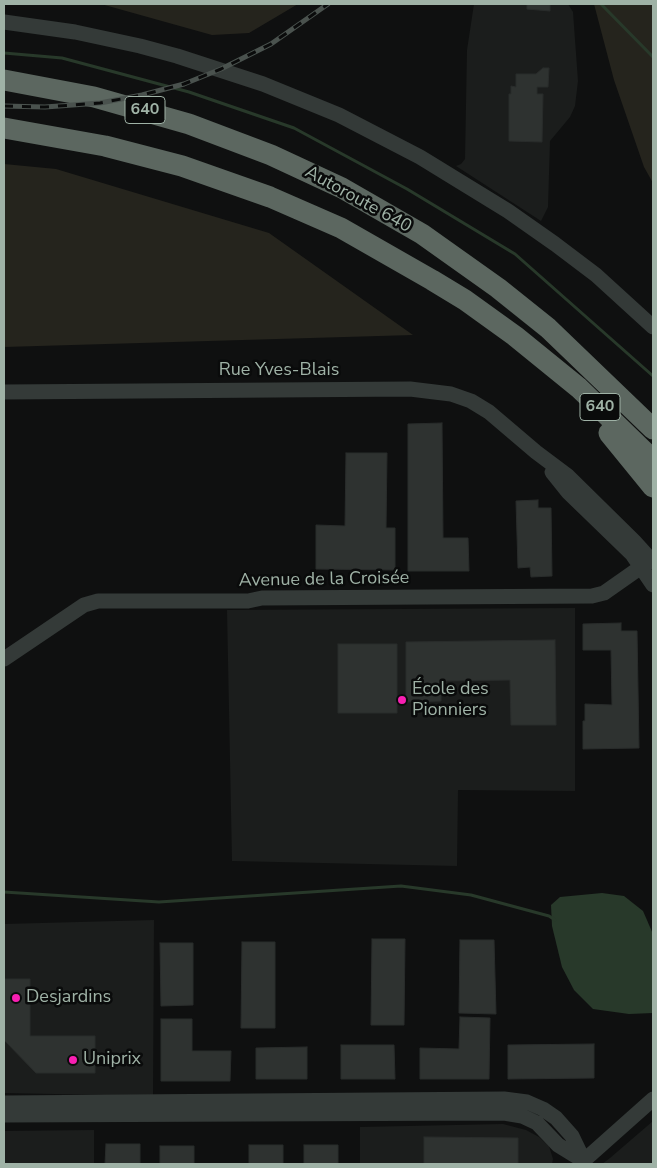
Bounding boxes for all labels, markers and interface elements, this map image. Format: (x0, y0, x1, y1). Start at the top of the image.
road number: 640 (125, 96, 165, 124)
street label: Autoroute 640 (301, 162, 415, 238)
street label: Rue Yves-Blais (219, 360, 339, 382)
road number: 640 (580, 394, 620, 421)
street label: Avenue de la Croisée (239, 568, 409, 592)
place label: École des Pionniers (412, 679, 489, 722)
marker: École des Pionniers (396, 694, 408, 706)
place label: Desjardins (26, 987, 111, 1009)
marker: Desjardins (10, 992, 22, 1004)
place label: Uniprix (83, 1049, 141, 1071)
marker: Uniprix (67, 1054, 79, 1066)

